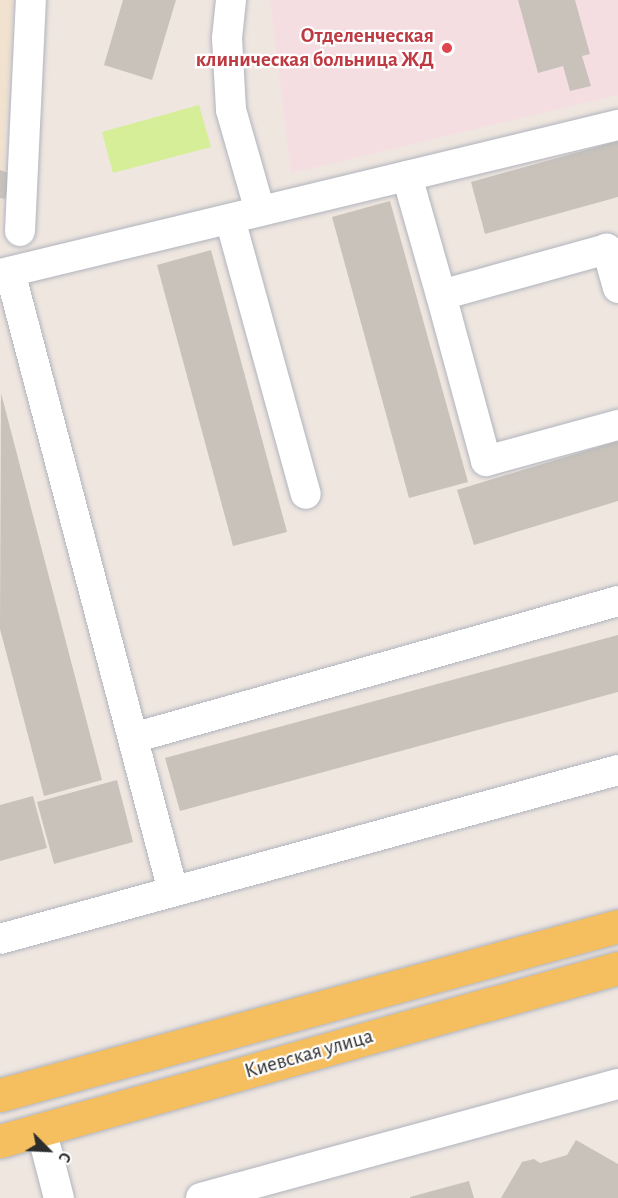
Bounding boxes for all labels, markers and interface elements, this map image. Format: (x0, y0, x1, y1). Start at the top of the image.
place label: Отделенческая клиническая больница ЖД (196, 23, 434, 73)
marker: Отделенческая клиническая больница ЖД (438, 39, 456, 57)
street label: Киевская улица (242, 1024, 376, 1084)
north arrow (18, 1120, 78, 1180)
text: С (55, 1150, 74, 1165)

